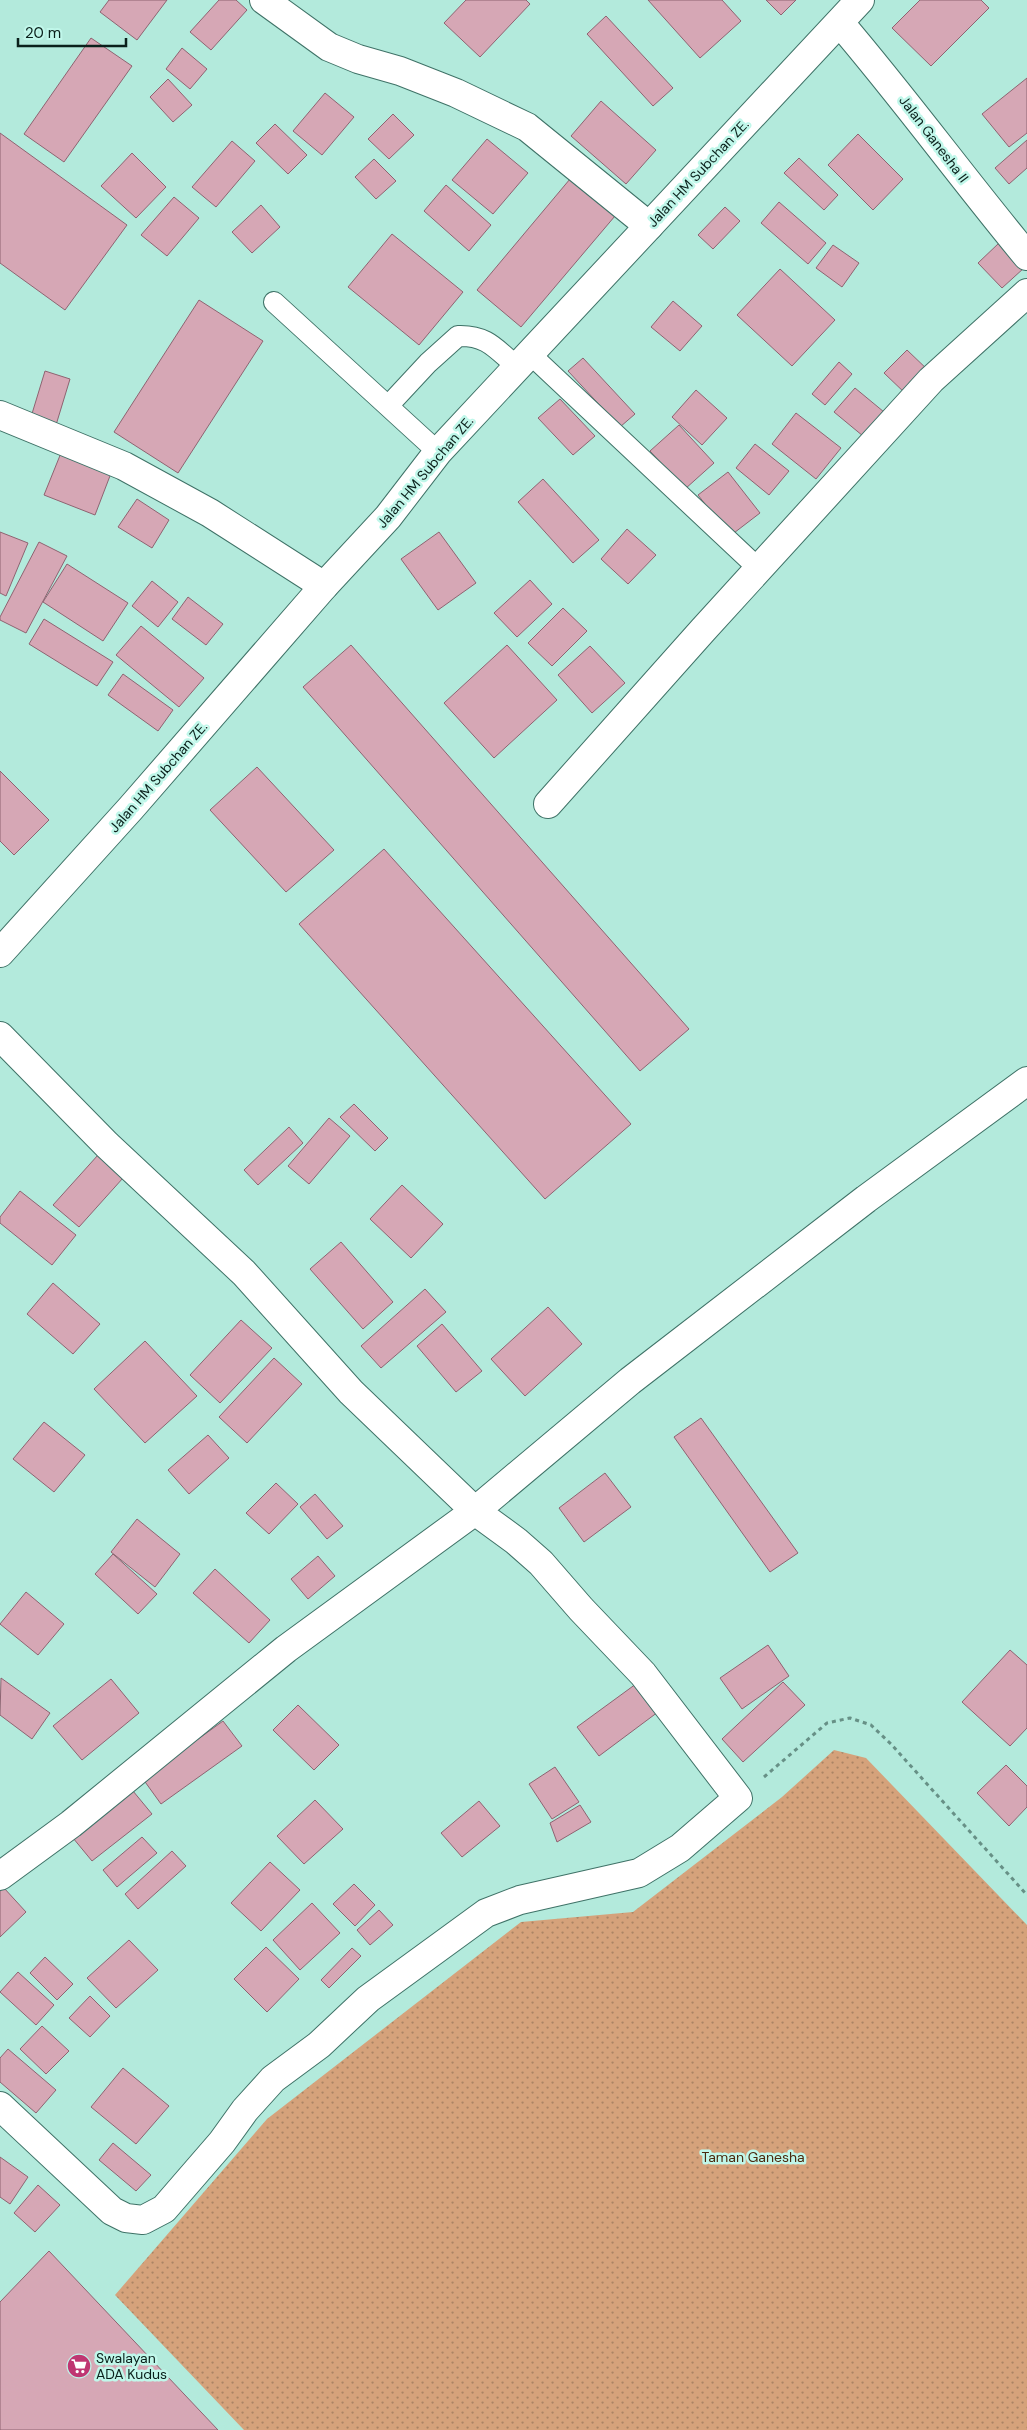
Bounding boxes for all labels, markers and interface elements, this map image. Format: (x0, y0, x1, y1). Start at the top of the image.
scale bar (18, 15, 125, 47)
text: 20 m (25, 23, 61, 43)
street label: Jalan Ganesha II (895, 92, 973, 186)
street label: Jalan HM Subchan ZE. (643, 115, 753, 231)
street label: Jalan HM Subchan ZE. (373, 412, 477, 532)
street label: Jalan HM Subchan ZE. (105, 718, 211, 836)
park label: Taman Ganesha (701, 2148, 805, 2166)
place label: Swalayan ADA Kudus (96, 2349, 167, 2383)
supermarket icon: Swalayan ADA Kudus (66, 2353, 92, 2379)

